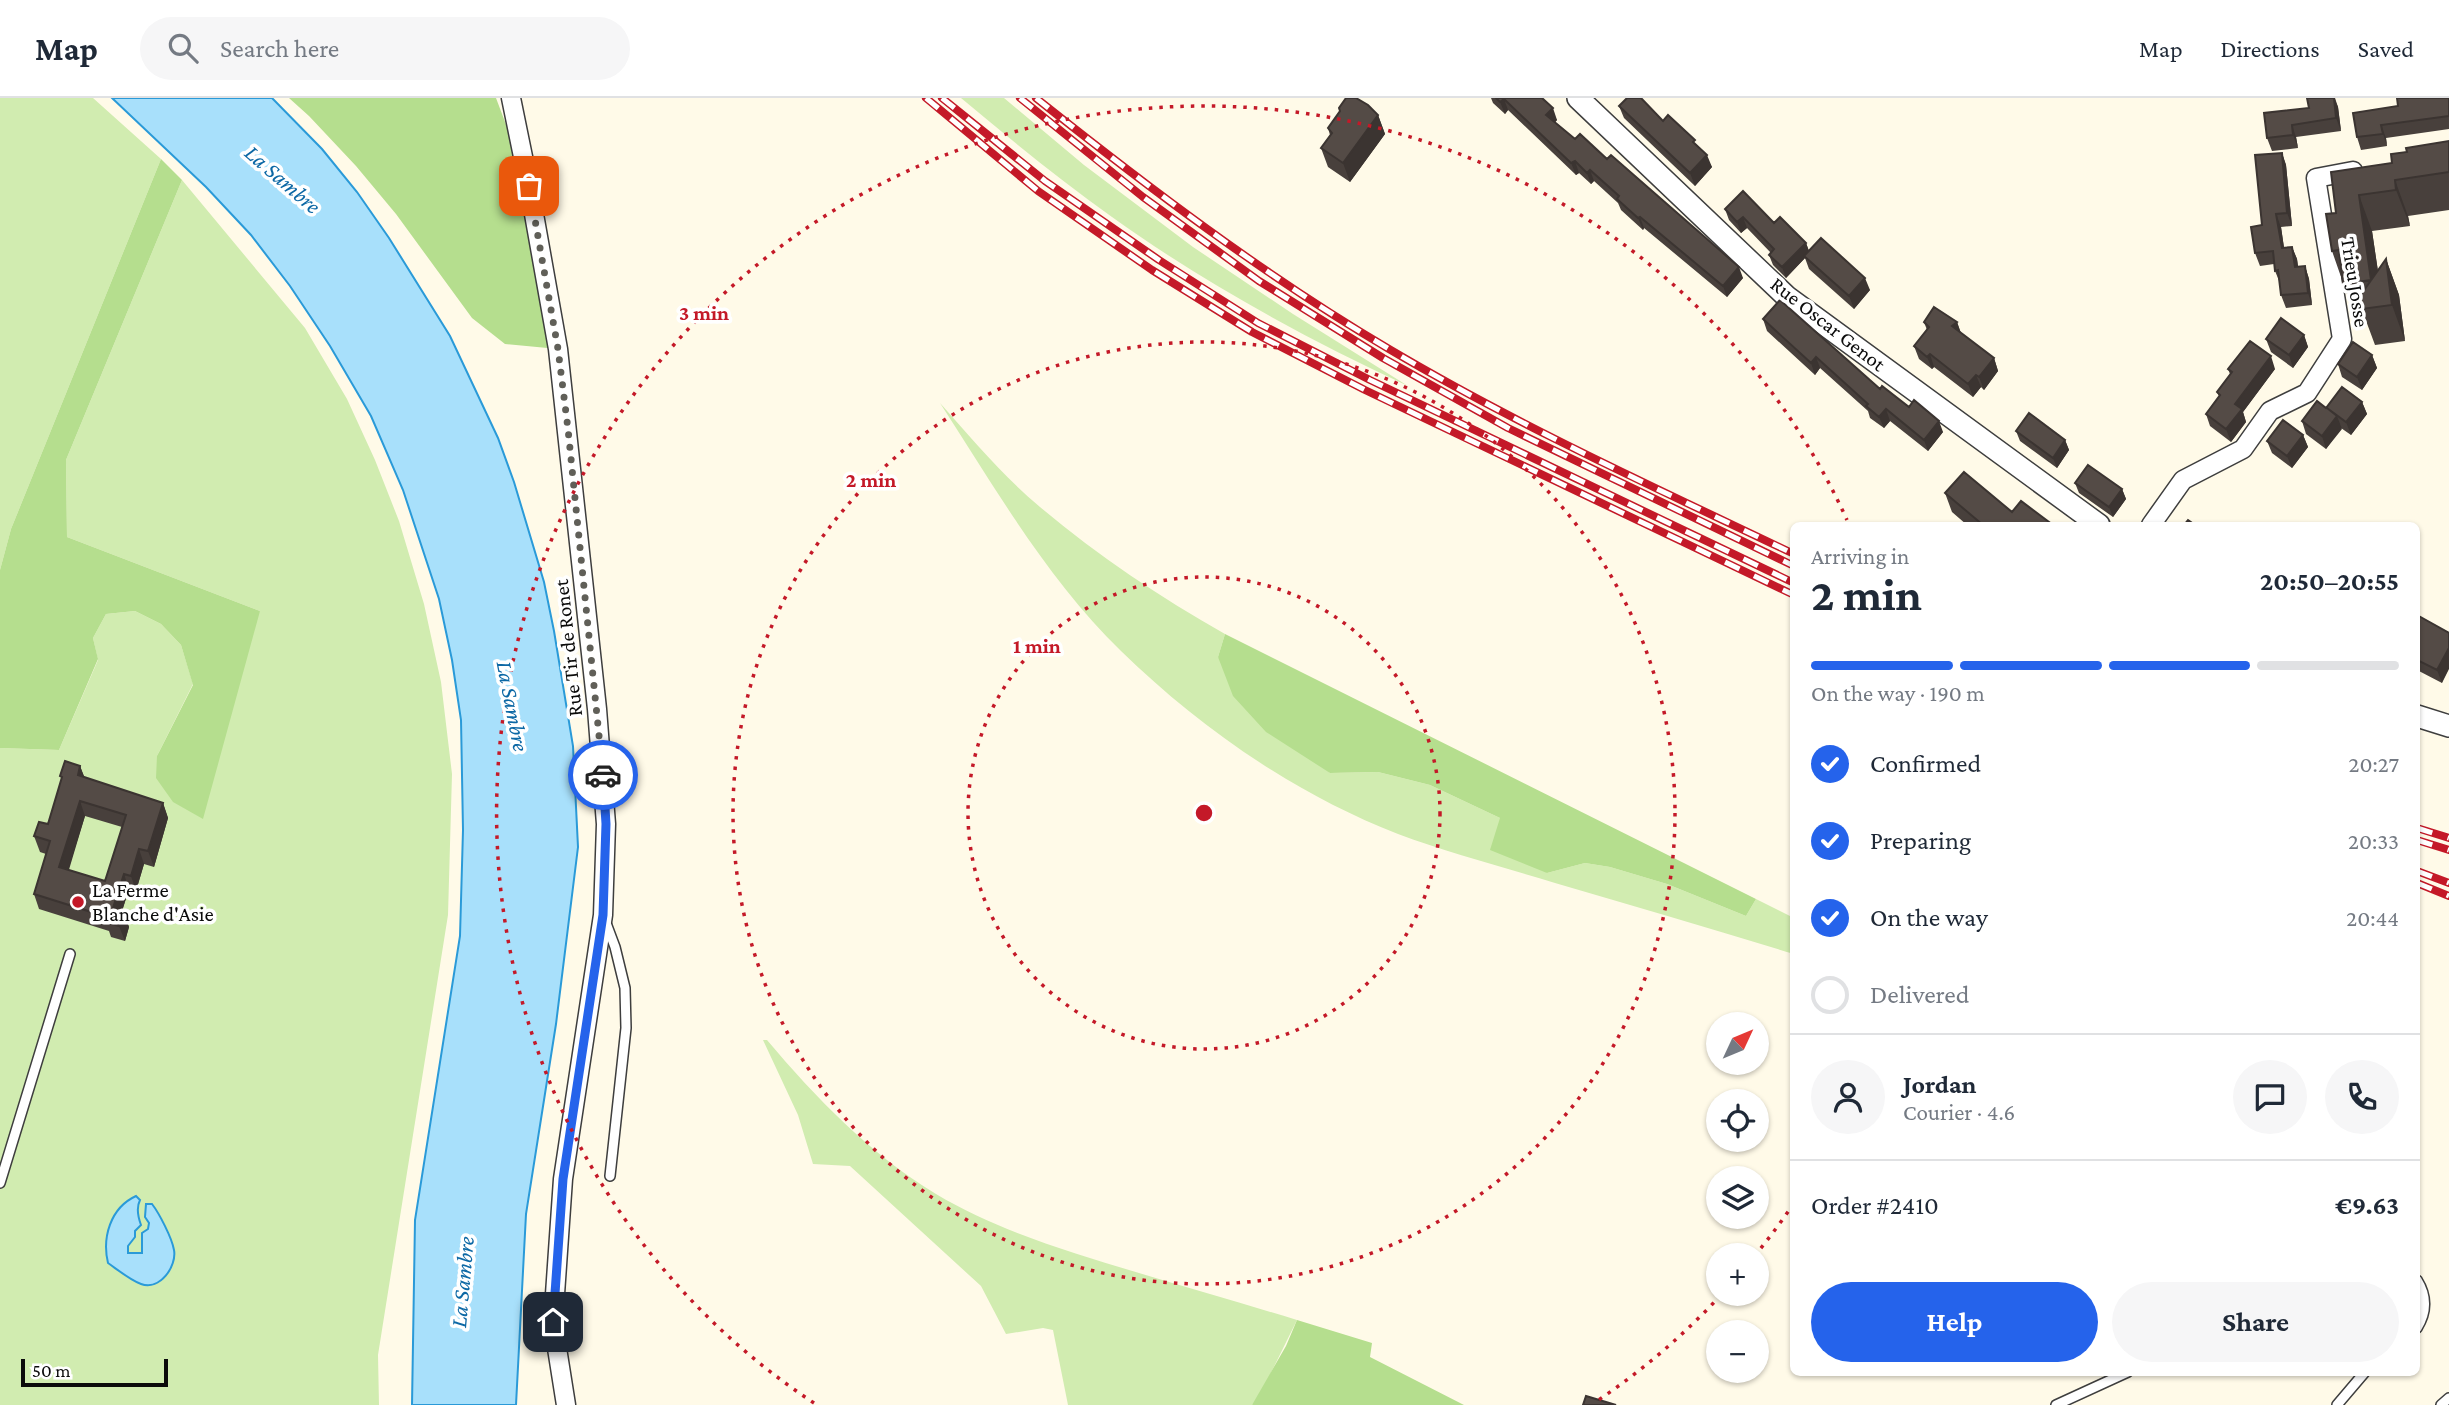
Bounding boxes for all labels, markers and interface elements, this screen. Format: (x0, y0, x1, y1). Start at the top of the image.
search box (140, 17, 630, 80)
icon: search (164, 29, 202, 67)
text: Map (35, 30, 98, 67)
text: Search here (220, 34, 339, 63)
text: Map (2139, 35, 2183, 62)
text: Directions (2221, 35, 2320, 62)
text: Saved (2358, 35, 2414, 62)
water label: La Sambre (240, 139, 326, 219)
pin (499, 156, 559, 216)
icon: bag (510, 167, 548, 205)
street label: Trieu Josse (2336, 235, 2374, 329)
street label: Rue Oscar Genot (1766, 272, 1891, 377)
text: 3 min (679, 301, 729, 325)
text: 2 min (846, 468, 896, 492)
text: Arriving in (1811, 543, 1909, 569)
text: 20:50–20:55 (2260, 567, 2399, 596)
text: 2 min (1811, 569, 1922, 620)
street label: Rue Tir de Ronet (549, 577, 587, 718)
text: 1 min (1013, 634, 1061, 658)
water label: La Sambre (491, 659, 535, 754)
text: On the way · 190 m (1811, 680, 1985, 706)
courier (568, 740, 638, 810)
icon: check (1811, 745, 1849, 783)
text: Confirmed (1870, 749, 1981, 778)
text: 20:27 (2349, 751, 2399, 777)
icon: car (584, 756, 622, 794)
centre of rings (1192, 801, 1216, 825)
icon: check (1811, 822, 1849, 860)
text: Preparing (1870, 826, 1971, 855)
text: 20:33 (2348, 828, 2399, 854)
place label: La Ferme Blanche d'Asie (92, 878, 214, 926)
marker: La Ferme Blanche d'Asie (70, 894, 86, 910)
icon: check (1811, 899, 1849, 937)
text: On the way (1870, 903, 1988, 932)
text: 20:44 (2346, 905, 2399, 931)
text: Delivered (1870, 980, 1969, 1009)
north arrow (1706, 1012, 1769, 1074)
map controls (1706, 1012, 1769, 1383)
button: person (1811, 1060, 1885, 1134)
button: chat (2233, 1060, 2307, 1134)
button: phone (2325, 1060, 2399, 1134)
text: Jordan (1903, 1070, 1977, 1099)
button: locate (1706, 1089, 1769, 1152)
text: Courier · 4.6 (1903, 1099, 2015, 1125)
button: layers (1706, 1166, 1769, 1229)
text: Order #2410 (1811, 1191, 1939, 1220)
text: €9.63 (2335, 1191, 2399, 1220)
water label: La Sambre (445, 1235, 479, 1329)
button: + (1706, 1243, 1769, 1306)
button: Help (1811, 1282, 2098, 1362)
button: Share (2112, 1282, 2399, 1362)
pin (523, 1292, 583, 1352)
icon: home (534, 1303, 572, 1341)
button: − (1706, 1320, 1769, 1383)
scale bar (21, 1356, 168, 1388)
text: 50 m (32, 1360, 71, 1381)

